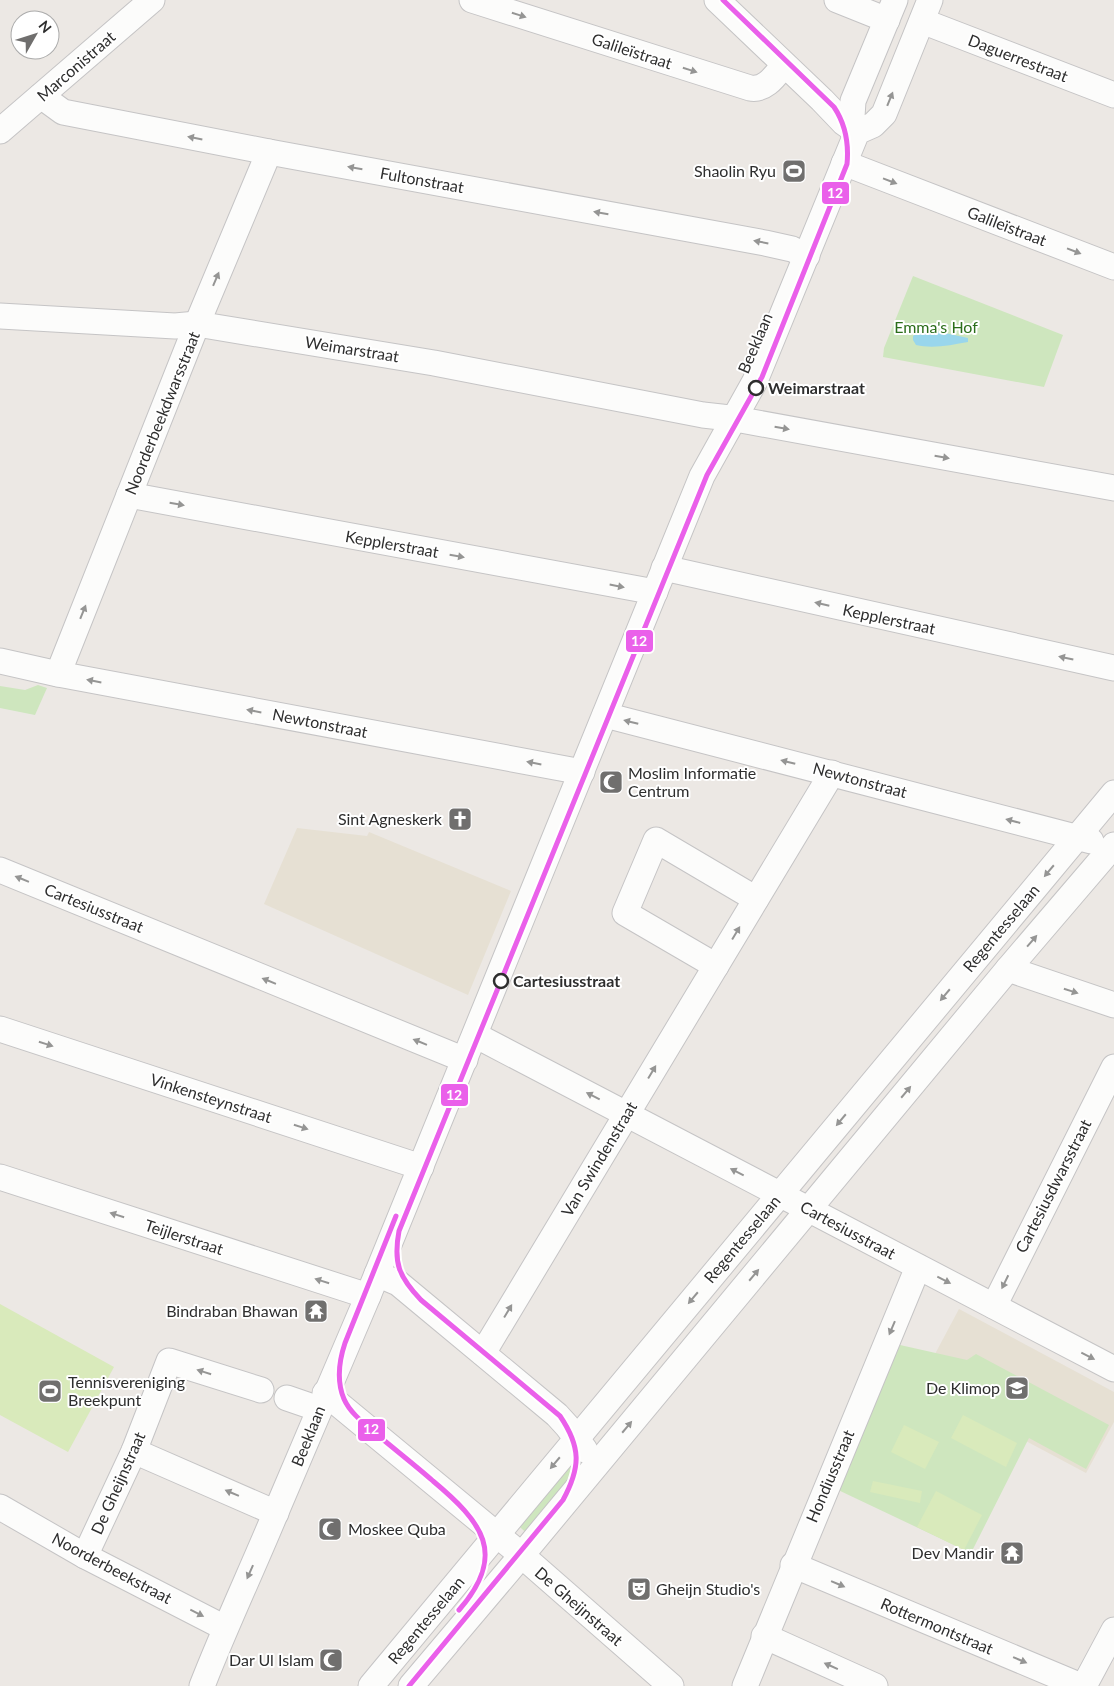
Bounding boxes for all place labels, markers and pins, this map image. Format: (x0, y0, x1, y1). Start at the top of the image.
sports icon: Shaolin Ryu (781, 158, 807, 184)
place label: Shaolin Ryu (694, 161, 776, 180)
place label: Weimarstraat (768, 378, 865, 397)
marker: Weimarstraat (748, 380, 764, 396)
place label: Moslim Informatie Centrum (628, 763, 756, 800)
mosque icon: Moslim Informatie Centrum (598, 769, 624, 795)
church icon: Sint Agneskerk (447, 806, 473, 832)
place label: Sint Agneskerk (338, 809, 443, 828)
place label: Cartesiusstraat (513, 971, 620, 990)
marker: Cartesiusstraat (493, 973, 509, 989)
temple icon: Bindraban Bhawan (303, 1298, 329, 1324)
place label: Bindraban Bhawan (166, 1301, 298, 1320)
place label: Tennisvereniging Breekpunt (68, 1372, 185, 1409)
school or university icon: De Klimop (1004, 1375, 1030, 1401)
sports icon: Tennisvereniging Breekpunt (37, 1378, 63, 1404)
place label: De Klimop (926, 1378, 1000, 1397)
mosque icon: Moskee Quba (317, 1516, 343, 1542)
place label: Moskee Quba (348, 1519, 446, 1538)
temple icon: Dev Mandir (999, 1540, 1025, 1566)
place label: Dev Mandir (912, 1543, 994, 1562)
theatre icon: Gheijn Studio's (626, 1576, 652, 1602)
place label: Gheijn Studio's (656, 1579, 760, 1598)
mosque icon: Dar Ul Islam (318, 1647, 344, 1673)
place label: Dar Ul Islam (229, 1650, 314, 1669)

